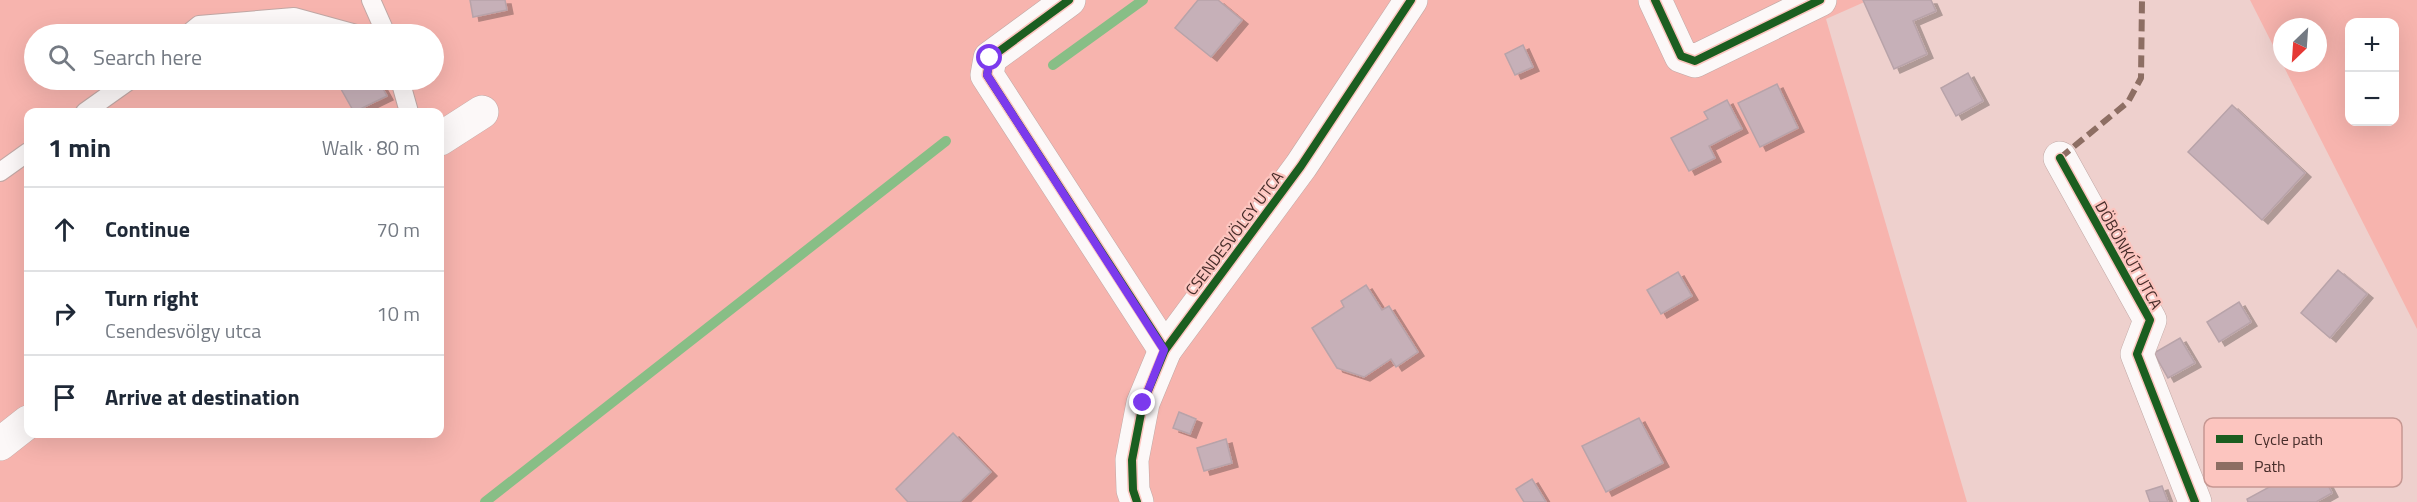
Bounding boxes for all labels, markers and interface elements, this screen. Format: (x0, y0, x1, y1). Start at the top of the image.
north arrow (2273, 18, 2327, 72)
map controls (2345, 18, 2399, 126)
button: + (2345, 18, 2399, 72)
search box (24, 24, 444, 90)
text: Search here (93, 40, 202, 74)
icon: search (45, 41, 78, 74)
route start (976, 44, 1002, 70)
button: − (2345, 72, 2399, 126)
text: 1 min (48, 128, 111, 167)
text: Walk · 80 m (322, 132, 420, 163)
street label: CSENDESVÖLGY UTCA (1179, 165, 1289, 300)
street label: DÖBÖNKÚT UTCA (2089, 197, 2169, 314)
text: Continue (105, 212, 190, 246)
icon: ahead (48, 213, 81, 246)
text: 70 m (376, 214, 420, 245)
text: Turn right (105, 281, 199, 315)
icon: right (48, 297, 81, 330)
text: 10 m (376, 298, 420, 329)
text: Csendesvölgy utca (105, 315, 261, 346)
text: Arrive at destination (105, 380, 300, 414)
icon: arrive (48, 381, 81, 414)
route end (1129, 389, 1155, 415)
legend (2204, 418, 2402, 487)
text: Cycle path (2254, 427, 2323, 451)
text: Path (2254, 454, 2286, 478)

